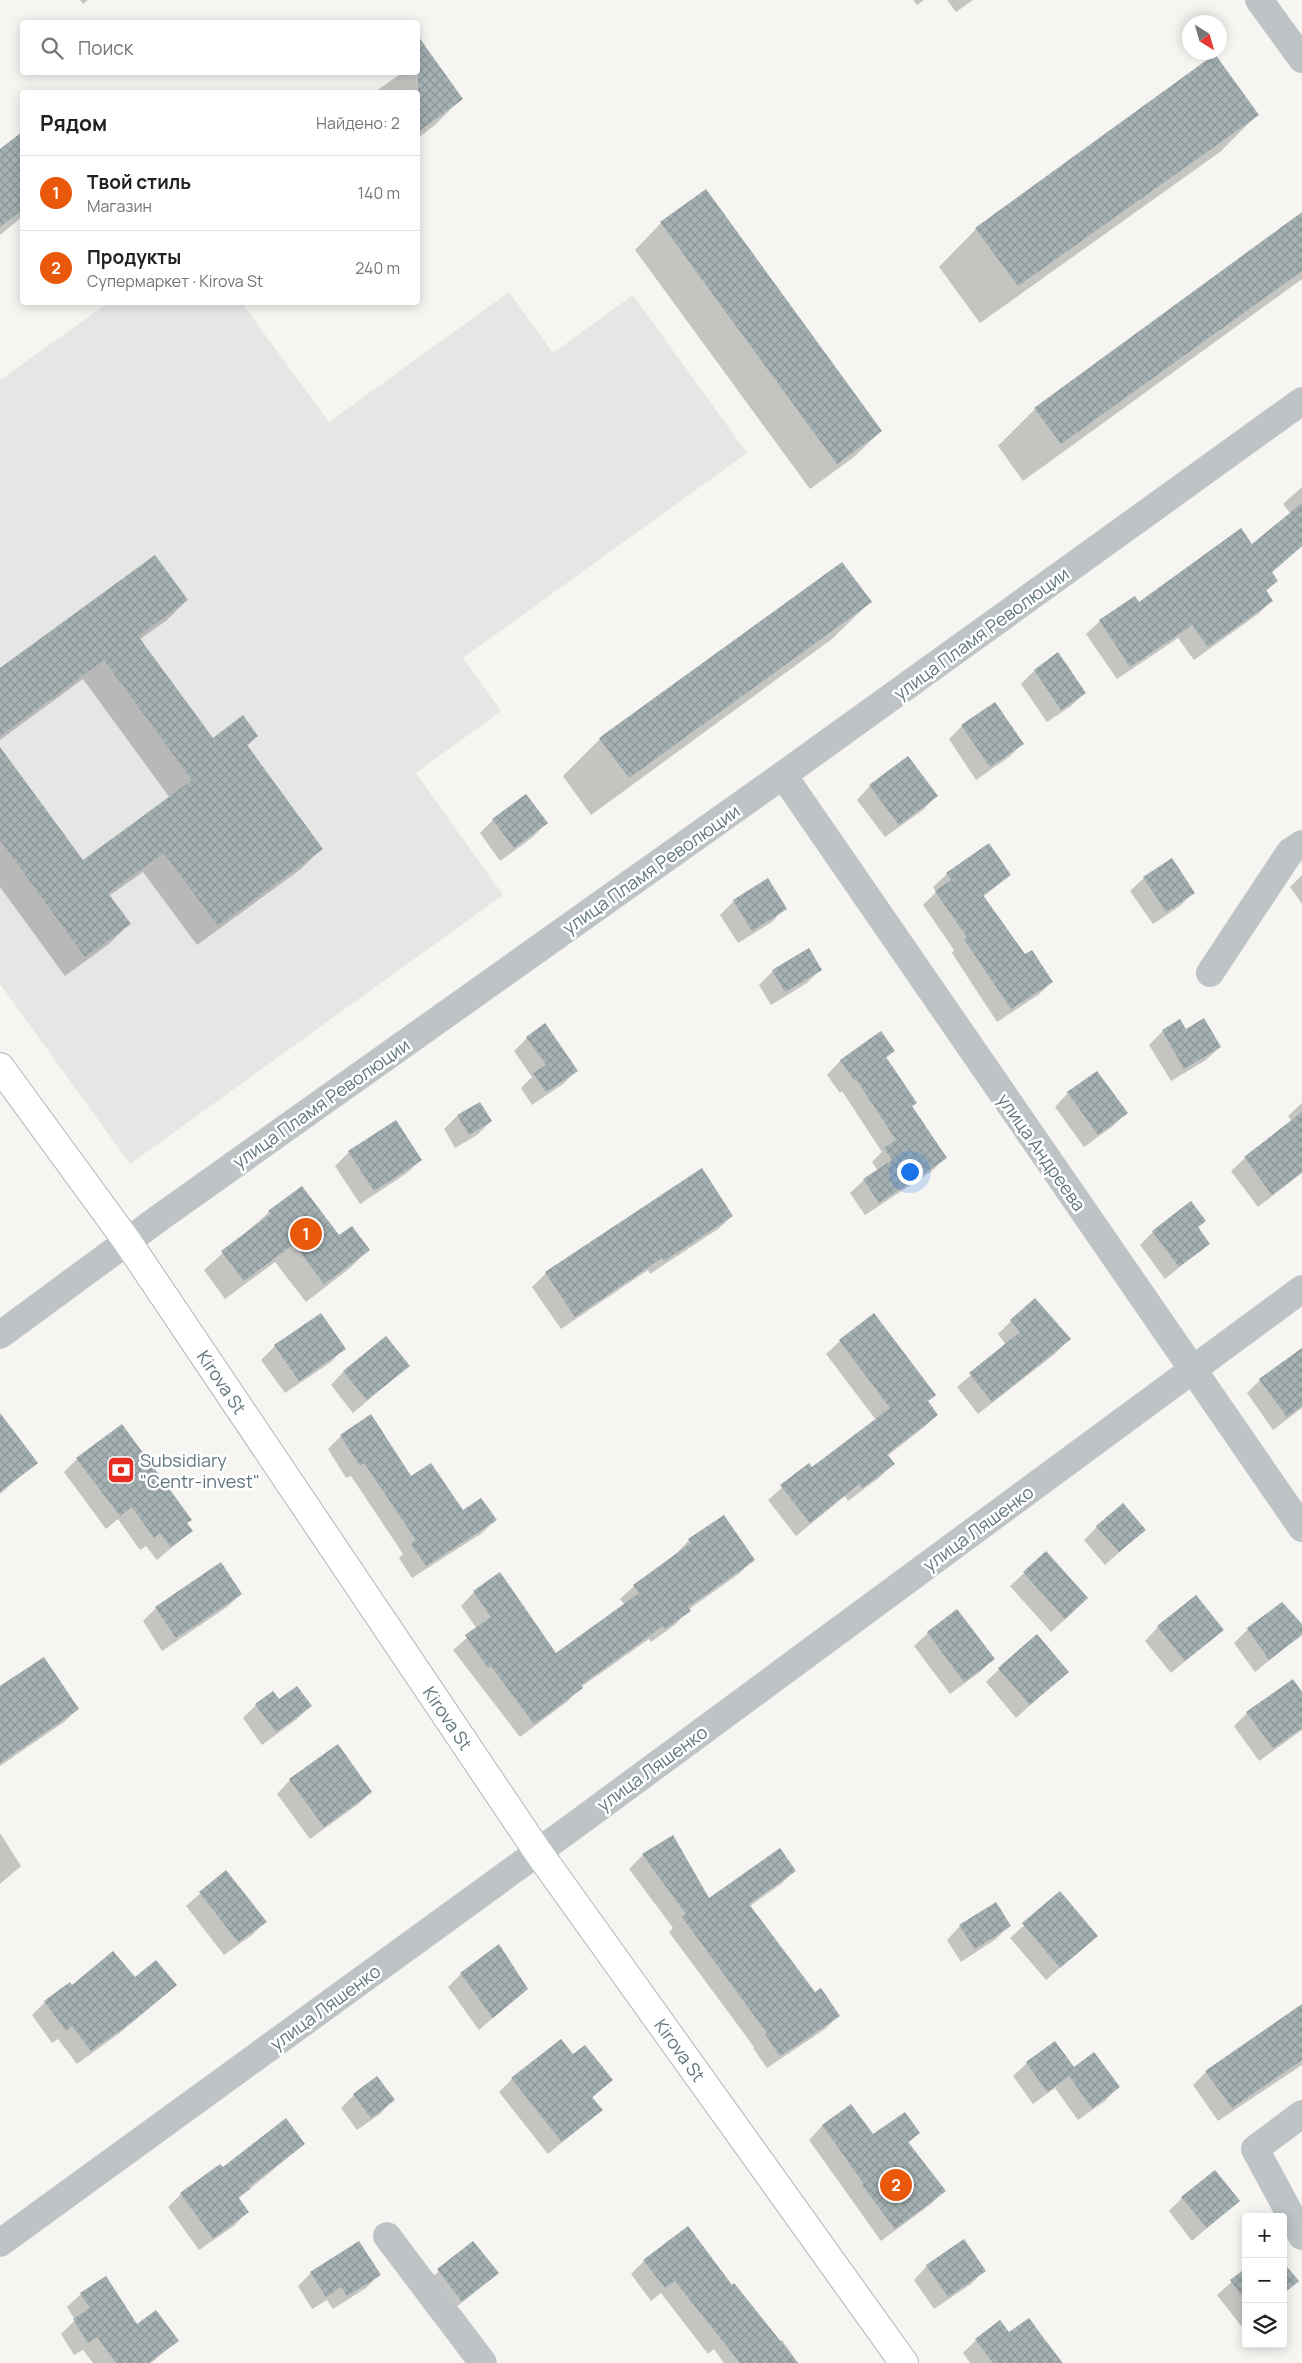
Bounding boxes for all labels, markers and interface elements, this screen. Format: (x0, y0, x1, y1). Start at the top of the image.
north arrow (1182, 15, 1227, 60)
search box (20, 20, 420, 75)
icon: search (38, 34, 66, 62)
text: Поиск (78, 35, 133, 61)
text: Рядом (40, 109, 107, 137)
text: Найдено: 2 (316, 112, 400, 134)
text: Твой стиль (87, 169, 191, 195)
text: 1 (52, 182, 60, 204)
text: 140 m (358, 182, 400, 204)
text: Магазин (87, 195, 152, 217)
text: Продукты (87, 244, 181, 270)
text: 2 (51, 257, 61, 279)
text: 240 m (355, 257, 400, 279)
text: Супермаркет · Kirova St (87, 270, 263, 292)
street label: улица Пламя Революции (889, 561, 1073, 705)
street label: улица Пламя Революции (558, 799, 744, 939)
street label: улица Пламя Революции (228, 1033, 414, 1173)
street label: улица Андреева (992, 1088, 1092, 1216)
your location (897, 1159, 923, 1185)
pin: 1 (290, 1215, 322, 1253)
street label: Kirova St (192, 1345, 252, 1419)
place label: Subsidiary "Centr-invest" (140, 1448, 260, 1493)
bank icon: Subsidiary "Centr-invest" (106, 1455, 136, 1485)
street label: улица Ляшенко (918, 1480, 1038, 1576)
street label: Kirova St (418, 1681, 478, 1755)
street label: улица Ляшенко (592, 1720, 712, 1816)
street label: улица Ляшенко (265, 1959, 385, 2055)
street label: Kirova St (649, 2014, 711, 2086)
pin: 2 (880, 2166, 912, 2204)
map controls (1242, 2213, 1287, 2348)
button: + (1242, 2213, 1287, 2258)
button: − (1242, 2258, 1287, 2303)
button: layers (1242, 2303, 1287, 2348)

